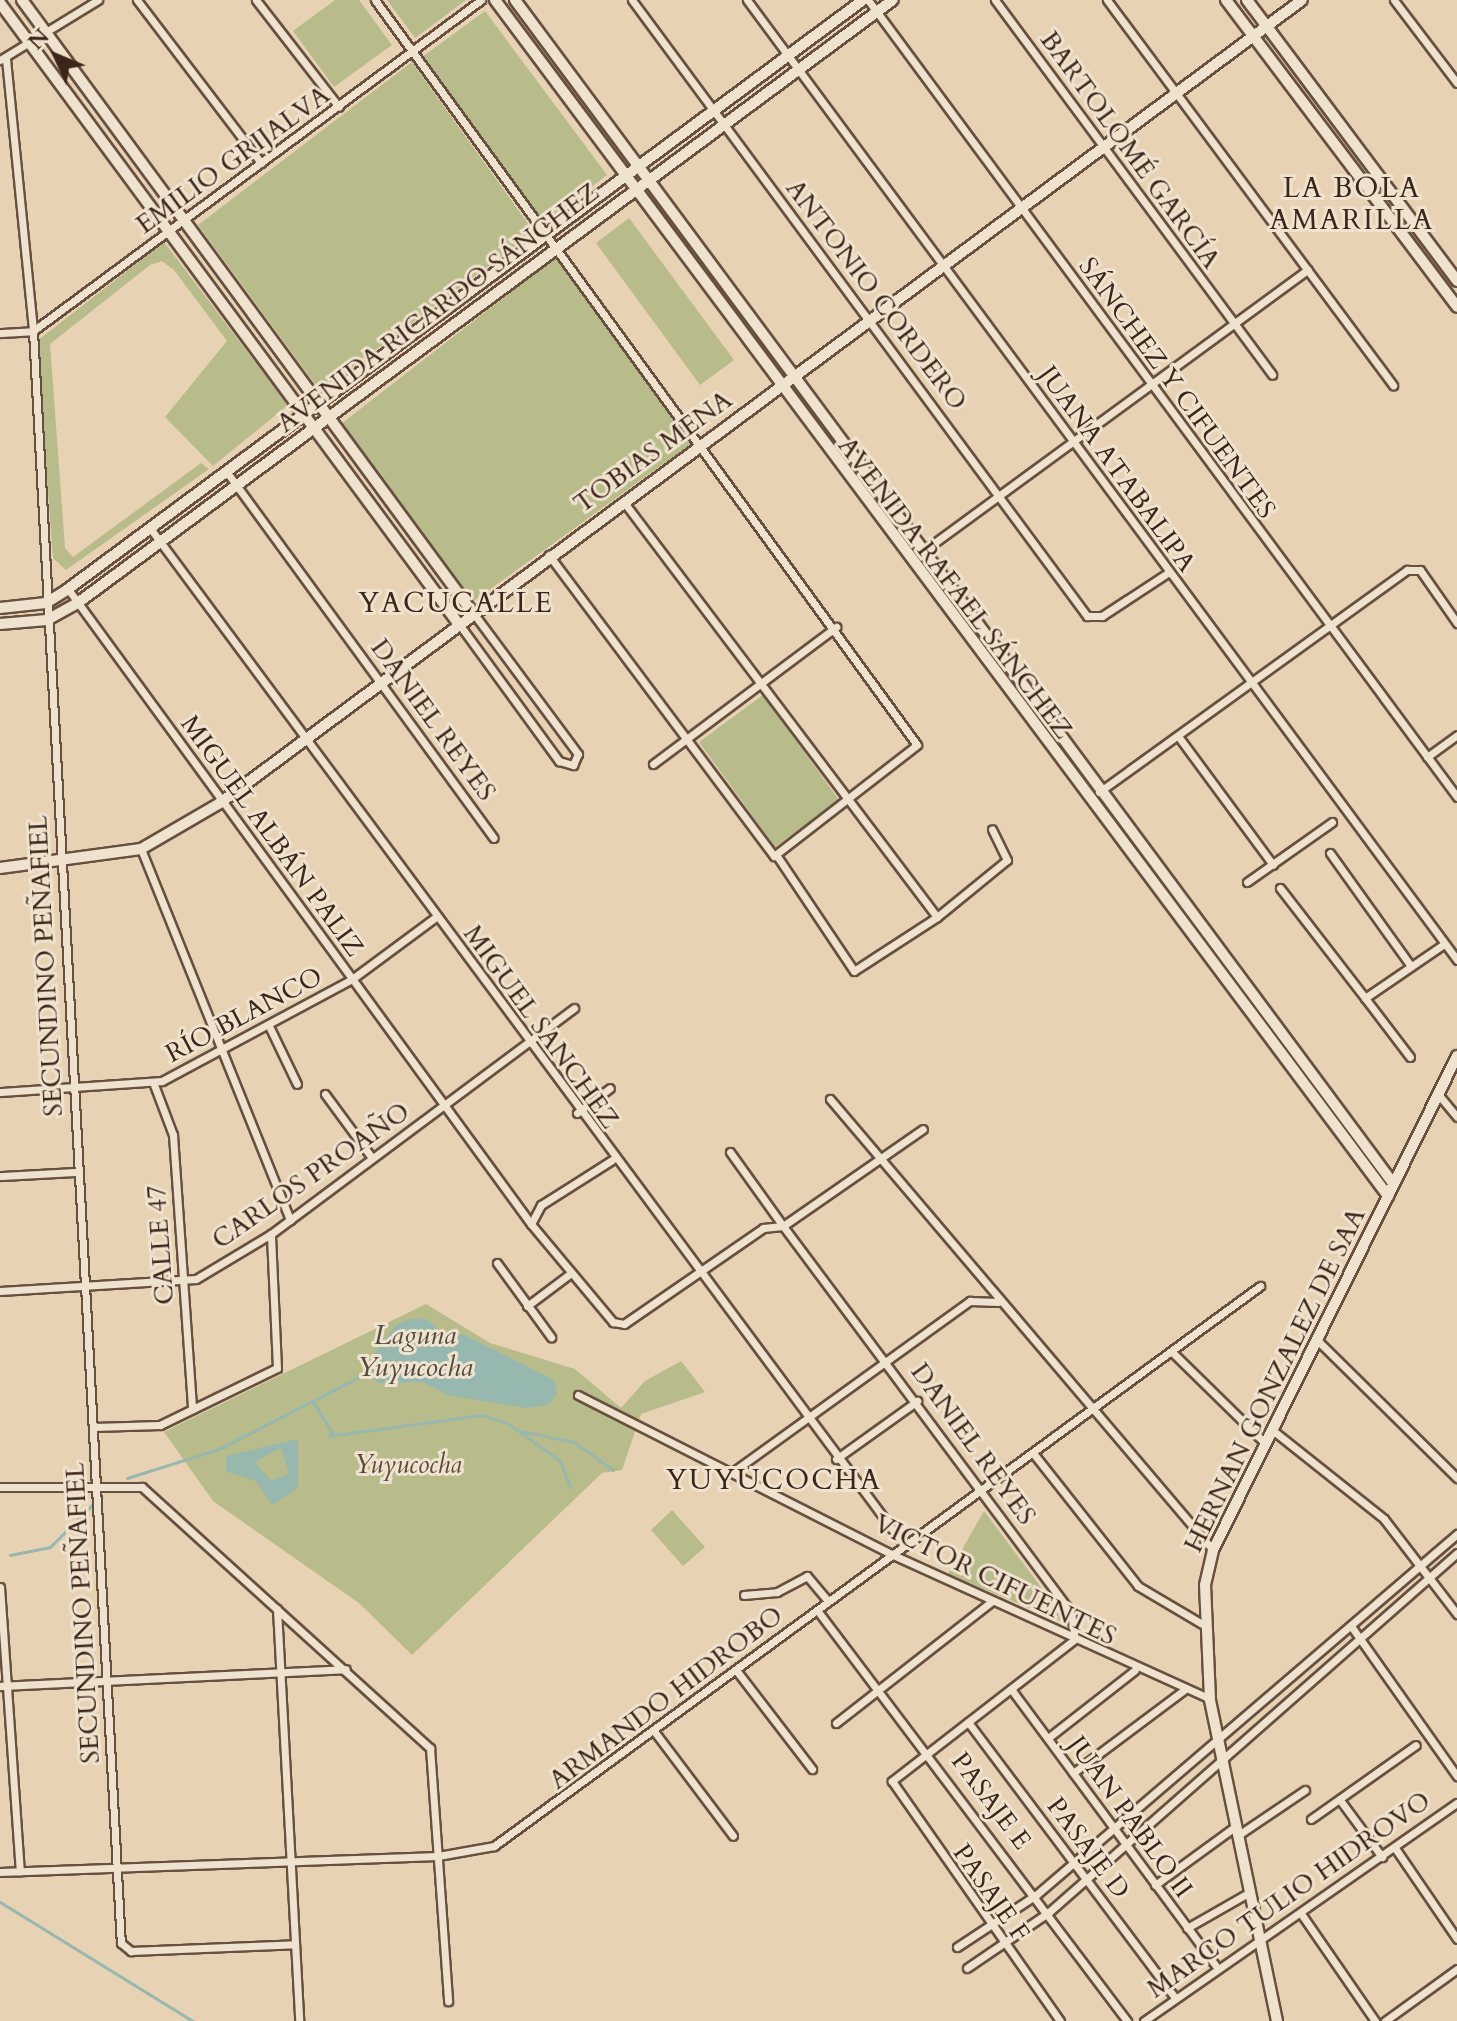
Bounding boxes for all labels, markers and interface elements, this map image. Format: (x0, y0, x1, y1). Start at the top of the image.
north arrow (16, 16, 96, 96)
text: N (21, 22, 56, 57)
street label: BARTOLOMÉ GARCÍA (1033, 25, 1227, 275)
street label: EMILIO GRIJALVA (130, 79, 336, 241)
district label: LA BOLA AMARILLA (1270, 171, 1434, 237)
street label: ANTONIO CORDERO (779, 174, 973, 416)
street label: AVENIDA RICARDO SÁNCHEZ (271, 177, 605, 439)
street label: SÁNCHEZ Y CIFUENTES (1072, 252, 1282, 524)
street label: JUANA ATABALIPA (1032, 360, 1202, 578)
street label: TOBIAS MENA (568, 384, 738, 520)
street label: AVENIDA RAFAEL SÁNCHEZ (831, 431, 1079, 745)
district label: YACUCALLE (358, 586, 554, 620)
street label: DANIEL REYES (364, 633, 502, 807)
street label: MIGUEL ALBÁN PALIZ (174, 709, 370, 963)
street label: SECUNDINO PEÑAFIEL (23, 815, 69, 1117)
street label: MIGUEL SANCHEZ (457, 919, 625, 1135)
street label: RÍO BLANCO (160, 961, 328, 1069)
street label: CARLOS PROAÑO (206, 1096, 416, 1256)
street label: CALLE 47 (141, 1184, 181, 1306)
street label: HERNAN GONZALEZ DE SAA (1178, 1203, 1372, 1557)
water label: Laguna Yuyucocha (357, 1318, 473, 1384)
street label: DANIEL REYES (904, 1357, 1042, 1531)
park label: Yuyucocha (354, 1449, 462, 1481)
street label: SECUNDINO PEÑAFIEL (60, 1462, 106, 1764)
district label: YUYUCOCHA (666, 1463, 882, 1497)
street label: VICTOR CIFUENTES (869, 1508, 1121, 1652)
street label: ARMANDO HIDROBO (543, 1600, 789, 1796)
street label: JUAN PABLO II (1061, 1730, 1199, 1904)
street label: PASAJE E (944, 1746, 1038, 1856)
street label: MARCO TULIO HIDROVO (1141, 1785, 1437, 2005)
street label: PASAJE D (1040, 1791, 1136, 1905)
street label: PASAJE F (946, 1838, 1036, 1948)

